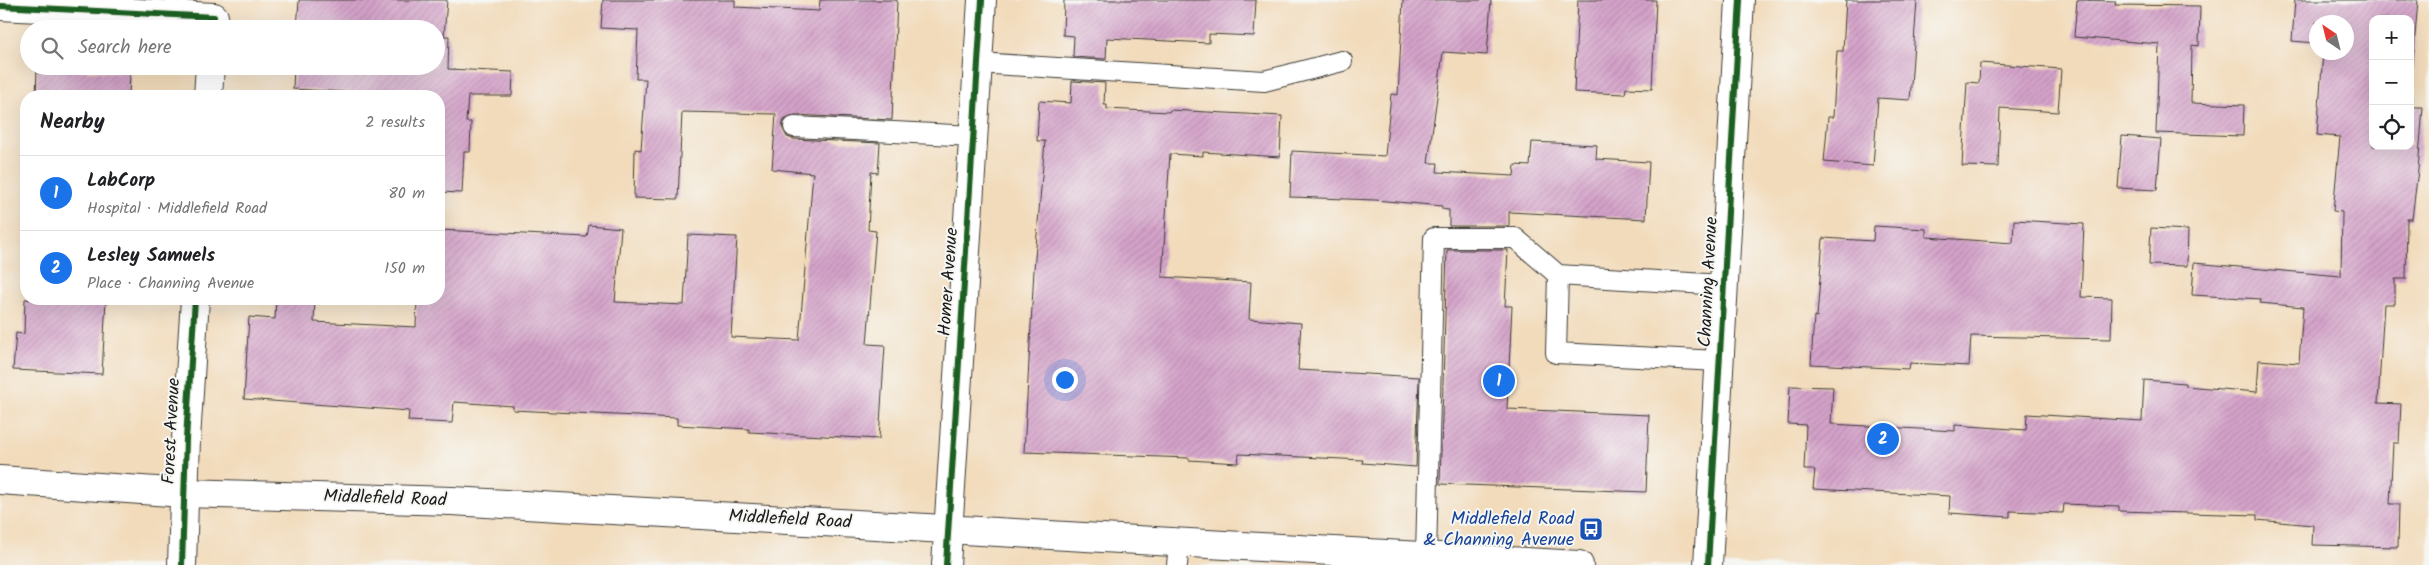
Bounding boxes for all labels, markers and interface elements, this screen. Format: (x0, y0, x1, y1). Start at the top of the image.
north arrow (2309, 15, 2354, 60)
map controls (2369, 15, 2414, 150)
button: + (2369, 15, 2414, 60)
search box (20, 20, 445, 75)
text: Search here (78, 33, 172, 63)
icon: search (38, 34, 66, 62)
button: − (2369, 60, 2414, 105)
button: locate (2369, 105, 2414, 150)
text: Nearby (40, 106, 105, 139)
text: 2 results (365, 110, 425, 135)
text: LabCorp (87, 166, 155, 196)
text: 1 (54, 181, 58, 206)
text: 80 m (388, 181, 425, 206)
text: Hospital · Middlefield Road (87, 196, 267, 221)
street label: Channing Avenue (1691, 216, 1727, 348)
street label: Homer Avenue (931, 227, 967, 337)
text: Lesley Samuels (87, 241, 215, 271)
text: 2 (51, 256, 61, 281)
text: 150 m (384, 256, 425, 281)
text: Place · Channing Avenue (87, 271, 254, 296)
pin: 1 (1483, 362, 1515, 400)
your location (1052, 367, 1078, 393)
street label: Forest Avenue (155, 377, 189, 485)
pin: 2 (1867, 420, 1899, 458)
street label: Middlefield Road (323, 482, 448, 516)
street label: Middlefield Road (728, 502, 853, 538)
place label: Middlefield Road & Channing Avenue (1423, 505, 1575, 555)
bus stop icon: Middlefield Road & Channing Avenue (1578, 516, 1604, 542)

